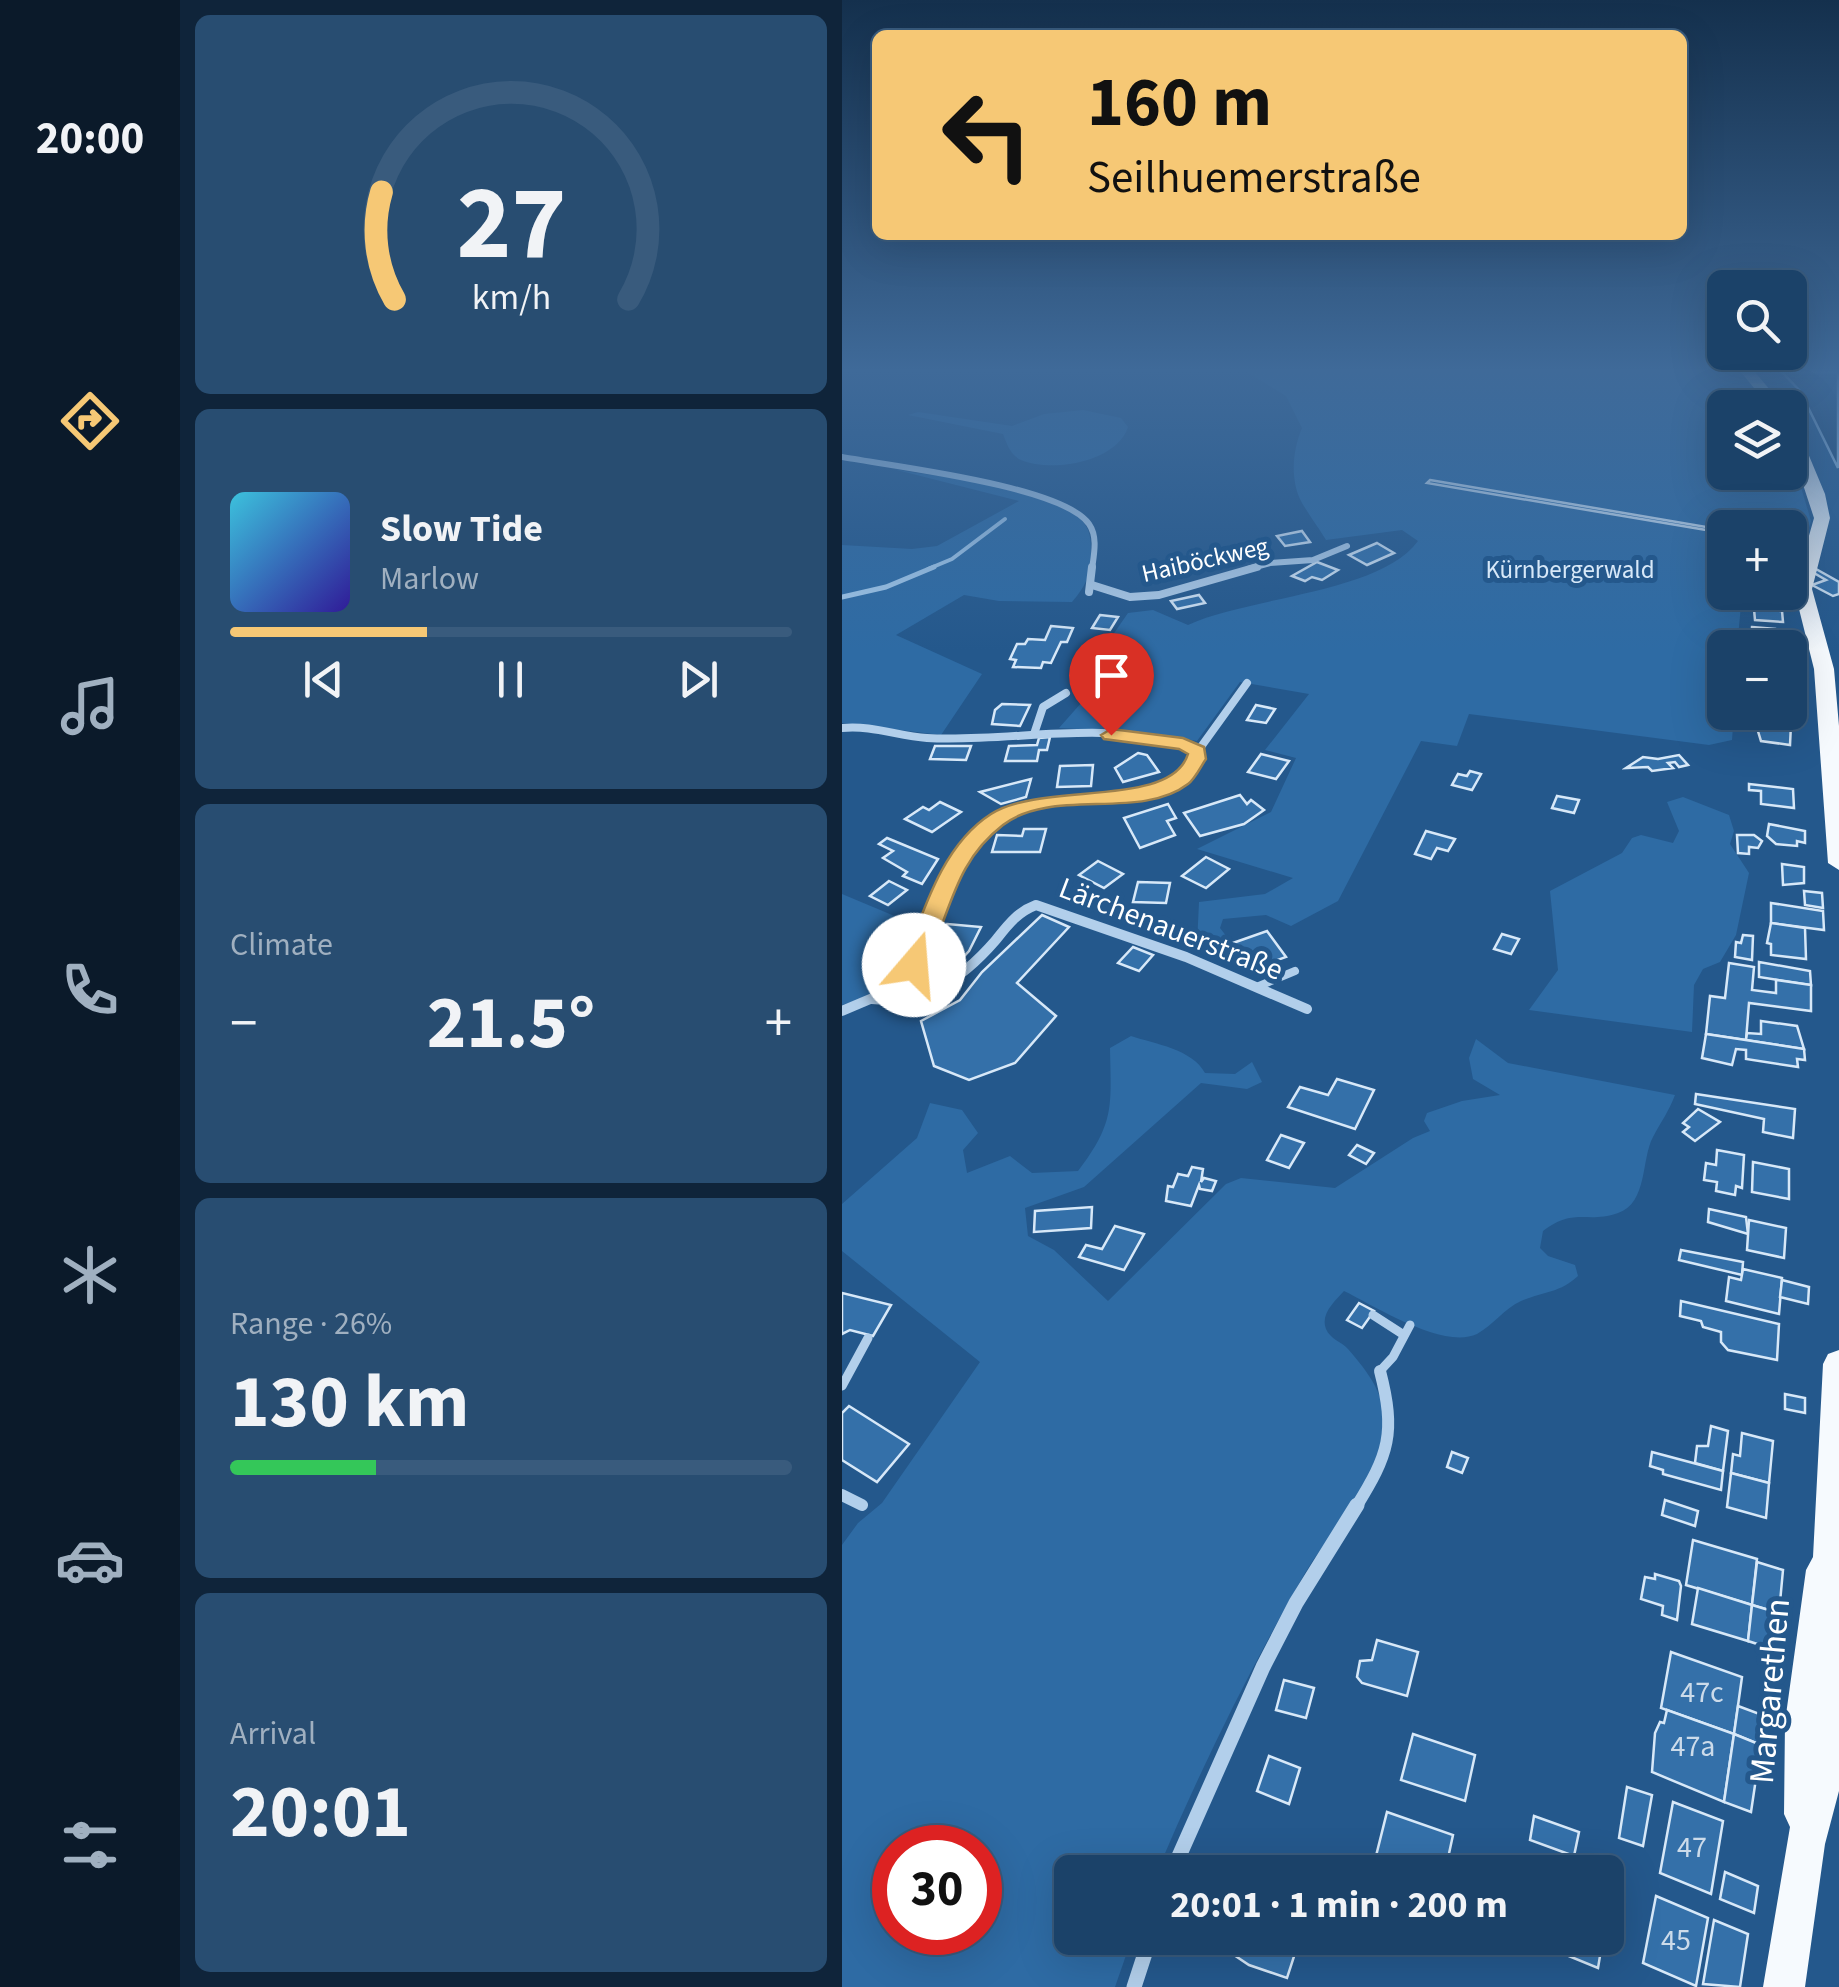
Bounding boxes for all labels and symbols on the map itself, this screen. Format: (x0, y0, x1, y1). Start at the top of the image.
street label: Haiböckweg (1138, 528, 1272, 592)
park label: Kürnbergerwald (1485, 552, 1655, 588)
pin (1069, 633, 1154, 736)
street label: Lärchenauerstraße (1053, 866, 1289, 992)
position arrow (862, 913, 966, 1017)
street label: Margarethen (1737, 1596, 1803, 1786)
house number: 47c (1680, 1671, 1724, 1714)
house number: 47a (1671, 1725, 1715, 1768)
speed limit sign: 30 (872, 1825, 1002, 1955)
house number: 47 (1677, 1826, 1707, 1869)
house number: 45 (1661, 1919, 1691, 1962)

